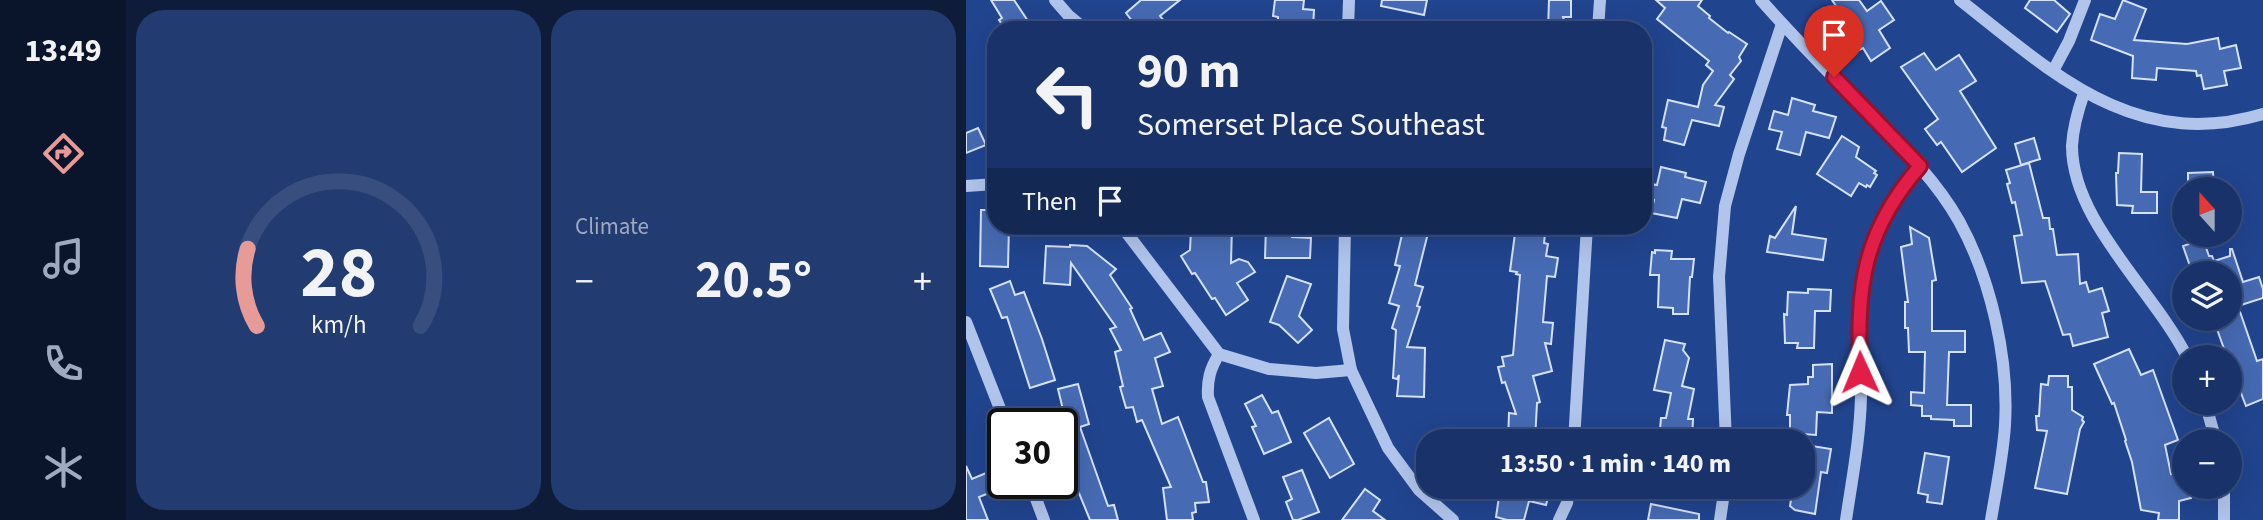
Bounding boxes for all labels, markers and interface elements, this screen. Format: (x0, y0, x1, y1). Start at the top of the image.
pin (1804, 5, 1864, 77)
icon: arrive (1815, 16, 1853, 54)
text: 13:49 (24, 28, 102, 74)
text: 90 m (1137, 37, 1241, 107)
icon: left (1022, 49, 1113, 140)
text: Somerset Place Southeast (1137, 102, 1485, 148)
icon: directions (39, 129, 88, 178)
north arrow (2172, 177, 2242, 247)
map controls (2172, 177, 2242, 499)
icon: arrive (1091, 182, 1129, 220)
text: Then (1022, 183, 1077, 220)
text: Climate (575, 210, 649, 243)
text: 28 (300, 221, 377, 325)
icon: music (39, 234, 88, 283)
text: 20.5° (695, 244, 812, 318)
text: − (575, 255, 594, 309)
text: + (913, 255, 932, 309)
button: layers (2172, 261, 2242, 331)
text: km/h (311, 307, 366, 343)
position arrow (1823, 335, 1897, 409)
icon: phone (39, 339, 88, 388)
button: + (2172, 345, 2242, 415)
speed limit sign: 30 (987, 408, 1078, 499)
button: − (2172, 429, 2242, 499)
icon: climate (39, 443, 88, 492)
text: 13:50 · 1 min · 140 m (1500, 445, 1731, 482)

